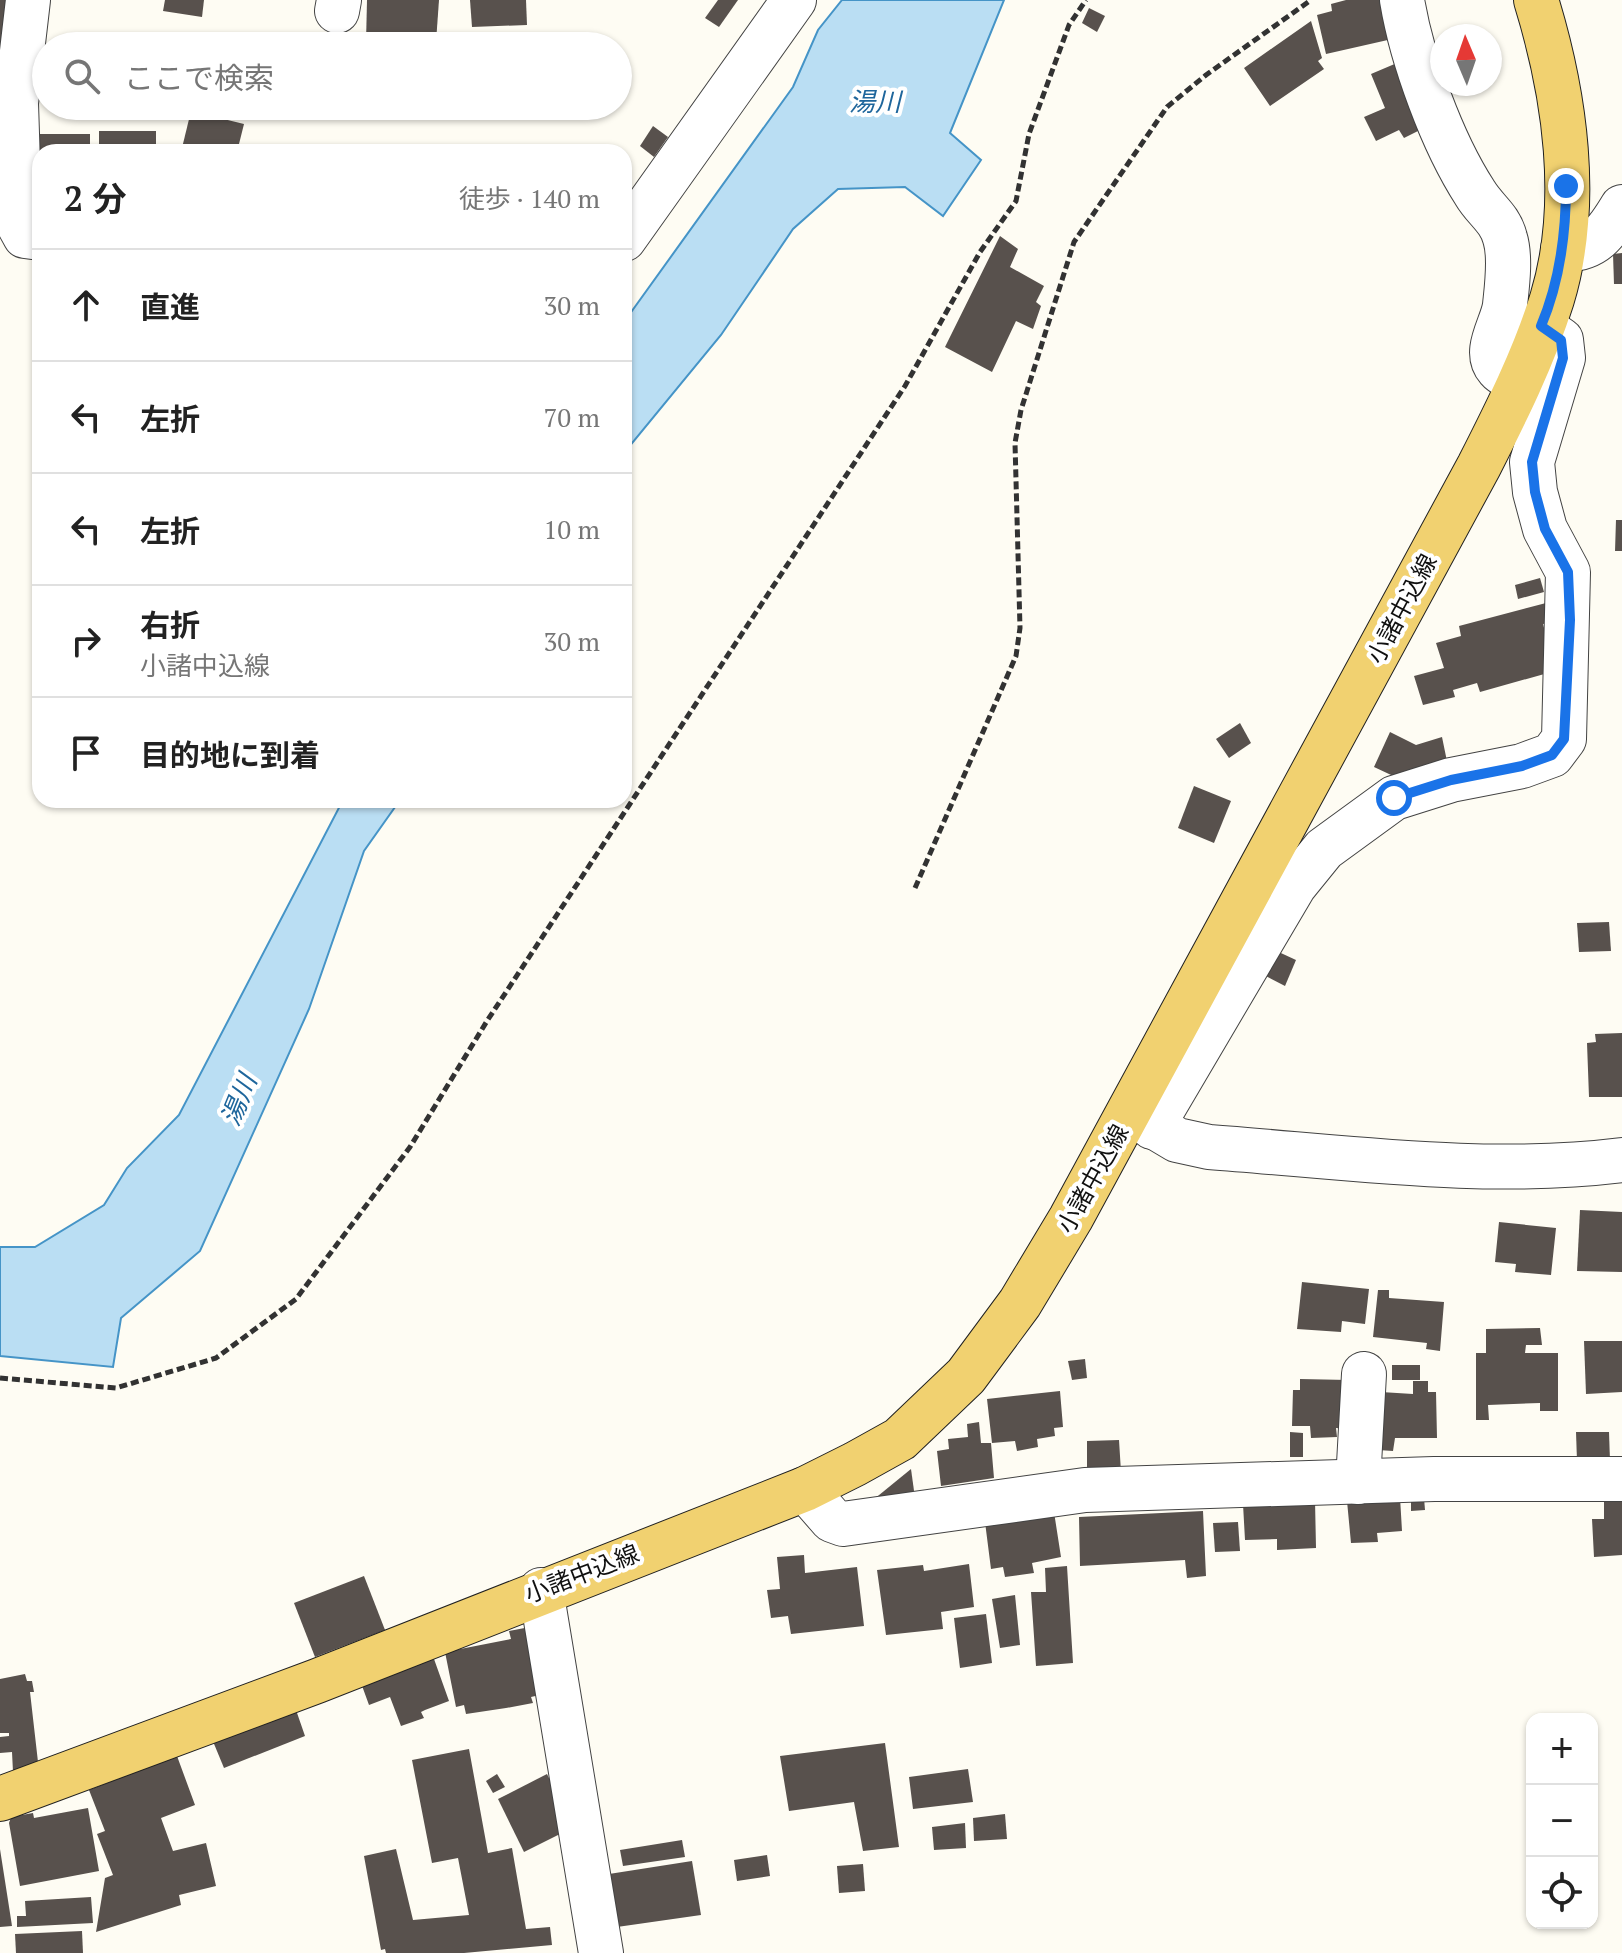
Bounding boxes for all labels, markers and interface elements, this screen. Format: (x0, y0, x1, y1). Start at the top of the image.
north arrow (1430, 24, 1502, 96)
search box (32, 32, 632, 120)
icon: search (60, 54, 104, 98)
text: ここで検索 (124, 58, 274, 98)
water label: 湯川 (849, 84, 904, 118)
route end (1548, 168, 1584, 204)
text: 2 分 (64, 176, 126, 221)
text: 徒歩 · 140 m (459, 181, 600, 215)
icon: ahead (64, 283, 108, 327)
text: 直進 (140, 287, 200, 327)
text: 30 m (544, 288, 600, 322)
icon: left (64, 395, 108, 439)
text: 左折 (140, 399, 200, 439)
text: 70 m (544, 400, 600, 434)
icon: left (64, 507, 108, 551)
text: 左折 (140, 511, 200, 551)
text: 10 m (544, 512, 600, 546)
street label: 小諸中込線 (1359, 548, 1443, 669)
text: 右折 (140, 605, 200, 645)
icon: right (64, 619, 108, 663)
text: 30 m (544, 624, 600, 658)
text: 小諸中込線 (140, 648, 270, 682)
icon: arrive (64, 731, 108, 775)
text: 目的地に到着 (140, 735, 320, 775)
route start (1376, 780, 1412, 816)
water label: 湯川 (213, 1066, 265, 1130)
street label: 小諸中込線 (1049, 1118, 1135, 1239)
street label: 小諸中込線 (520, 1537, 643, 1610)
map controls (1526, 1713, 1598, 1929)
button: + (1526, 1713, 1598, 1785)
button: − (1526, 1785, 1598, 1857)
button: locate (1526, 1857, 1598, 1929)

